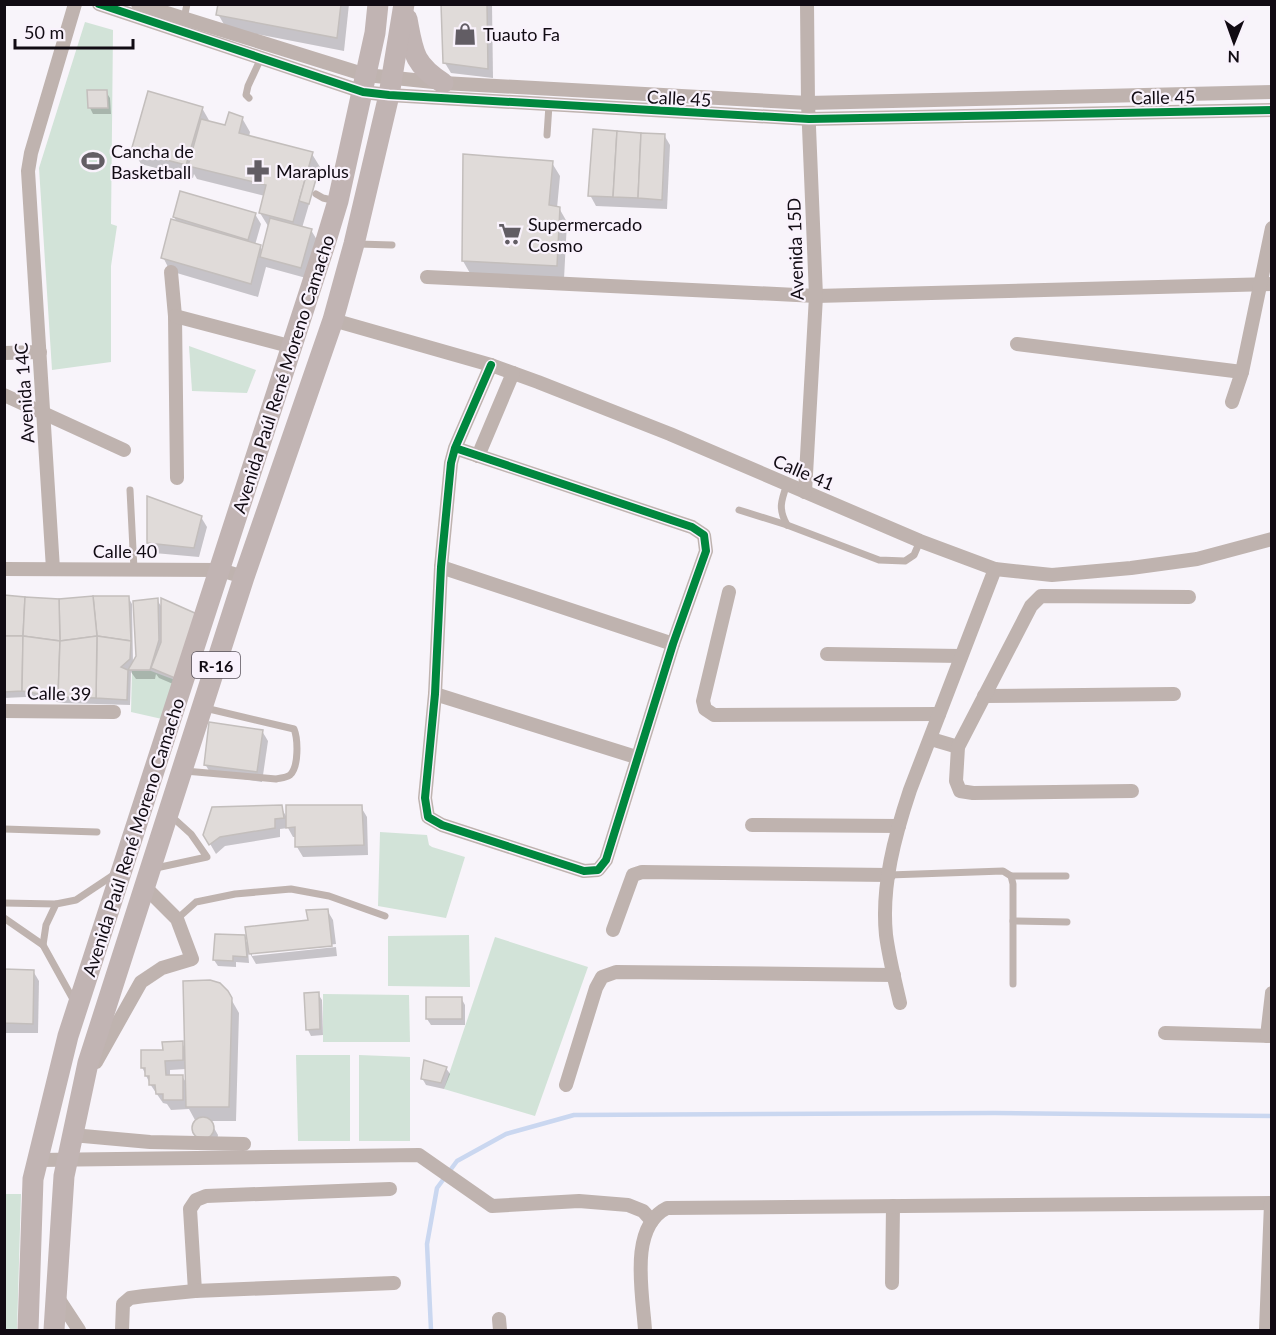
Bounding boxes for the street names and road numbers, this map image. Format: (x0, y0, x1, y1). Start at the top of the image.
street label: Calle 45 (646, 85, 712, 111)
street label: Calle 45 (1131, 85, 1195, 109)
street label: Avenida 15D (782, 197, 808, 301)
street label: Avenida Paúl René Moreno Camacho (228, 232, 338, 516)
street label: Avenida 14C (10, 342, 38, 444)
street label: Calle 41 (770, 449, 838, 495)
street label: Calle 40 (93, 540, 157, 562)
road number: R-16 (192, 652, 240, 678)
street label: Calle 39 (27, 681, 91, 705)
street label: Avenida Paúl René Moreno Camacho (78, 695, 188, 979)

